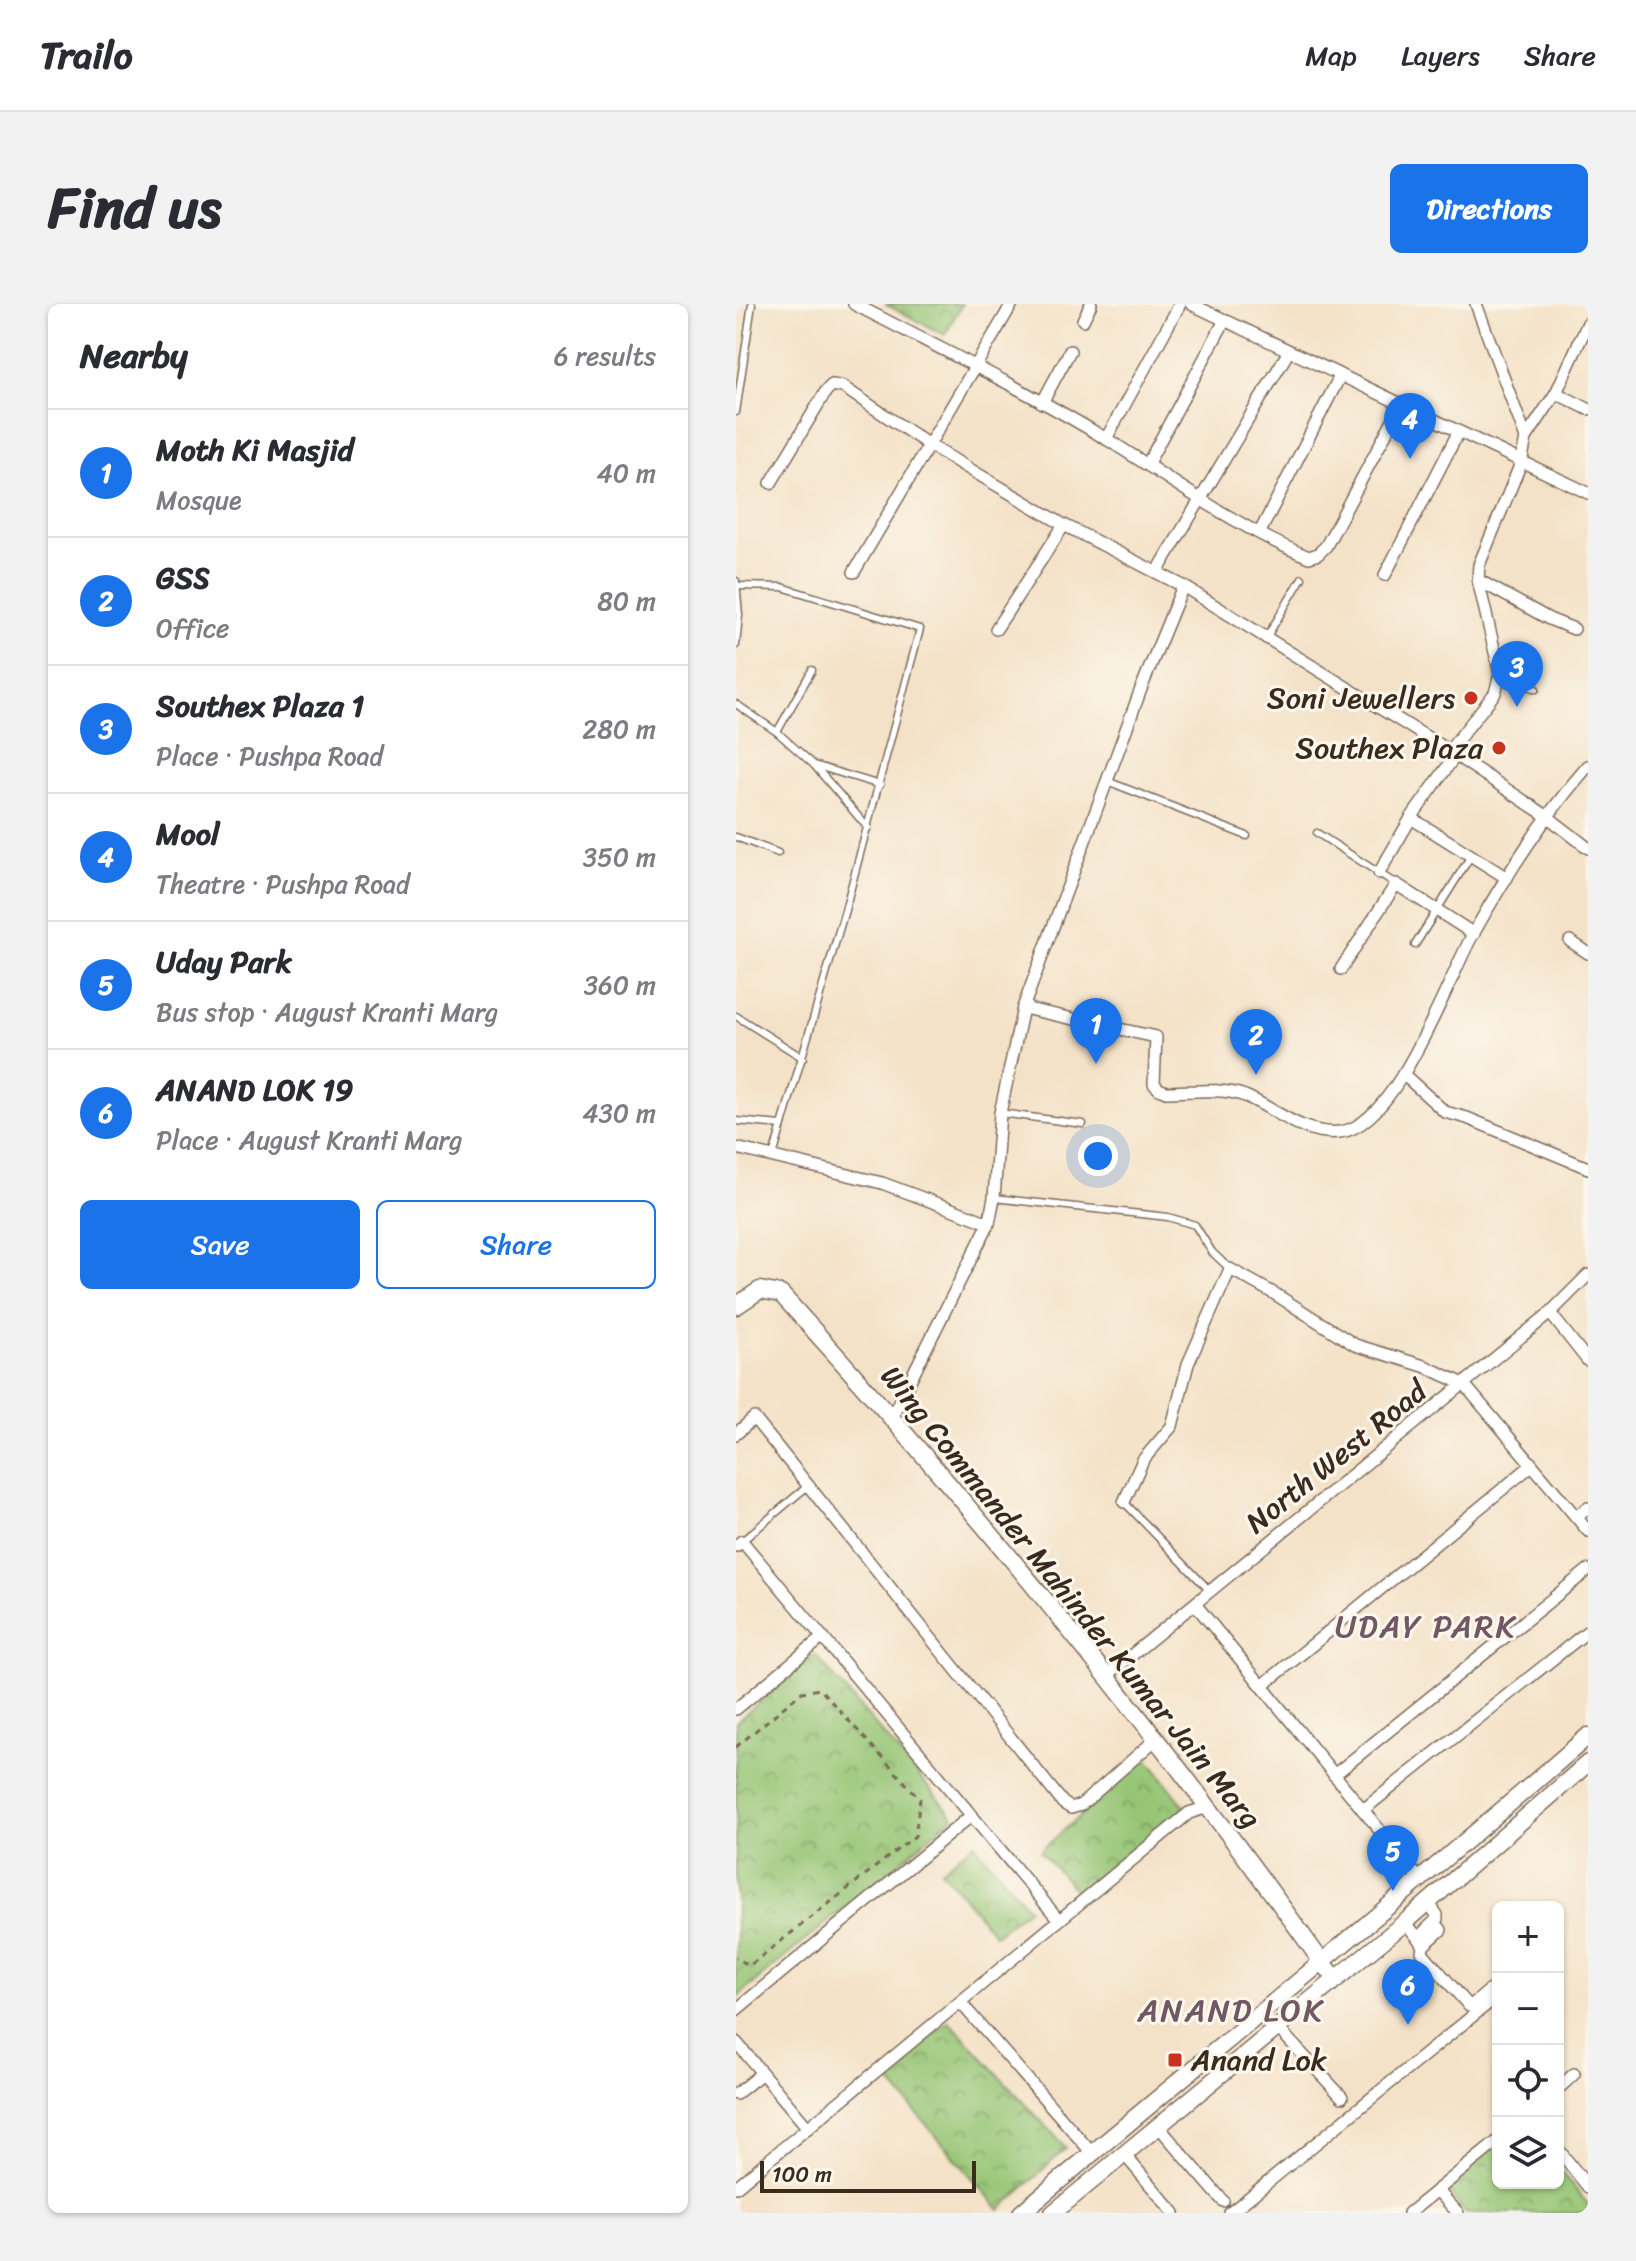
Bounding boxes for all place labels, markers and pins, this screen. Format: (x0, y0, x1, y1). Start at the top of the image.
pin: 4 (1384, 393, 1436, 459)
pin: 3 (1491, 641, 1543, 707)
place label: Soni Jewellers (1267, 671, 1456, 725)
marker: Soni Jewellers (1462, 689, 1480, 707)
place label: Southex Plaza (1295, 721, 1484, 775)
marker: Southex Plaza (1490, 739, 1508, 757)
pin: 1 (1070, 998, 1122, 1064)
pin: 2 (1230, 1009, 1282, 1075)
pin: 5 (1367, 1825, 1419, 1891)
pin: 6 (1382, 1959, 1434, 2025)
place label: Anand Lok (1190, 2033, 1328, 2087)
marker: Anand Lok (1166, 2051, 1184, 2069)

